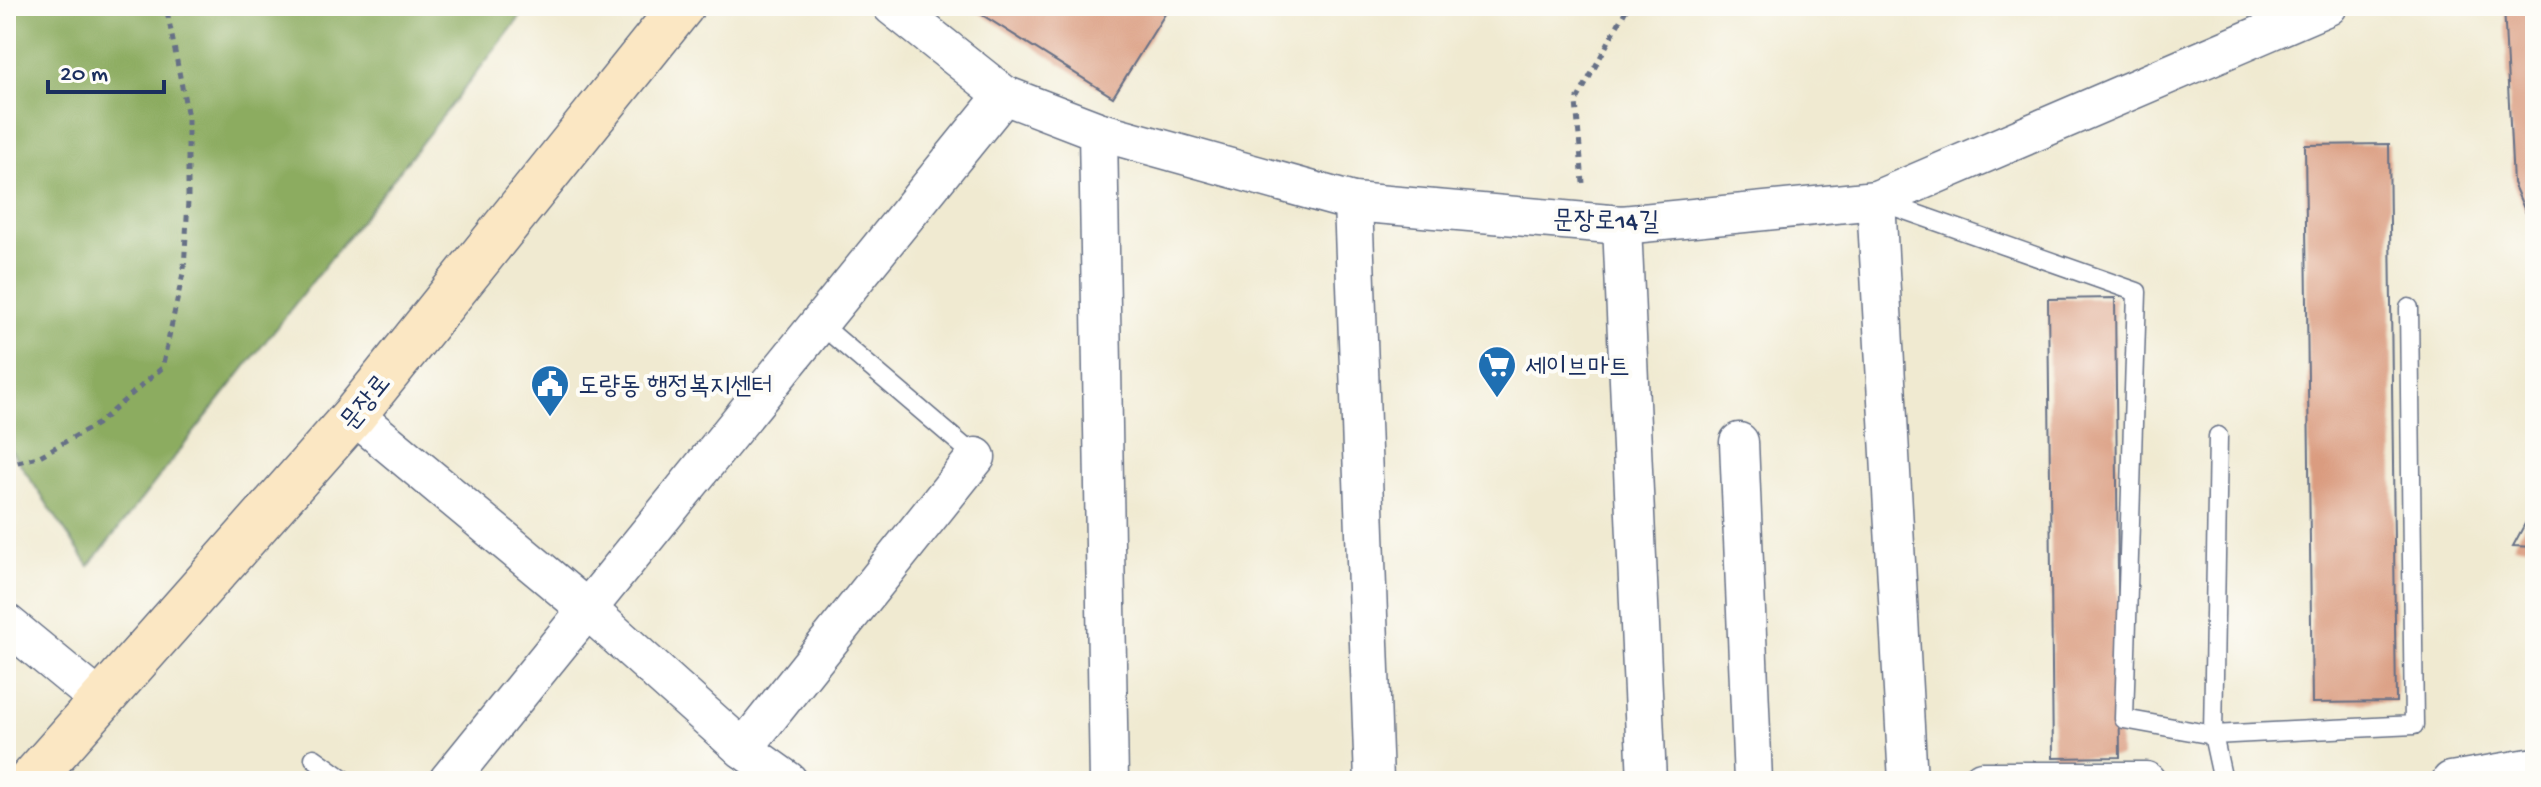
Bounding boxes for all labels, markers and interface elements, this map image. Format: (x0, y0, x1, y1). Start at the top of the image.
scale bar (48, 44, 164, 94)
text: 20 m (60, 61, 108, 90)
street label: 문장로14길 (1552, 207, 1660, 240)
supermarket icon: 세이브마트 (1476, 344, 1518, 399)
place label: 세이브마트 (1525, 354, 1630, 385)
public building icon: 도량동 행정복지센터 (529, 363, 571, 418)
street label: 문장로 (336, 370, 399, 438)
place label: 도량동 행정복지센터 (578, 373, 772, 404)

